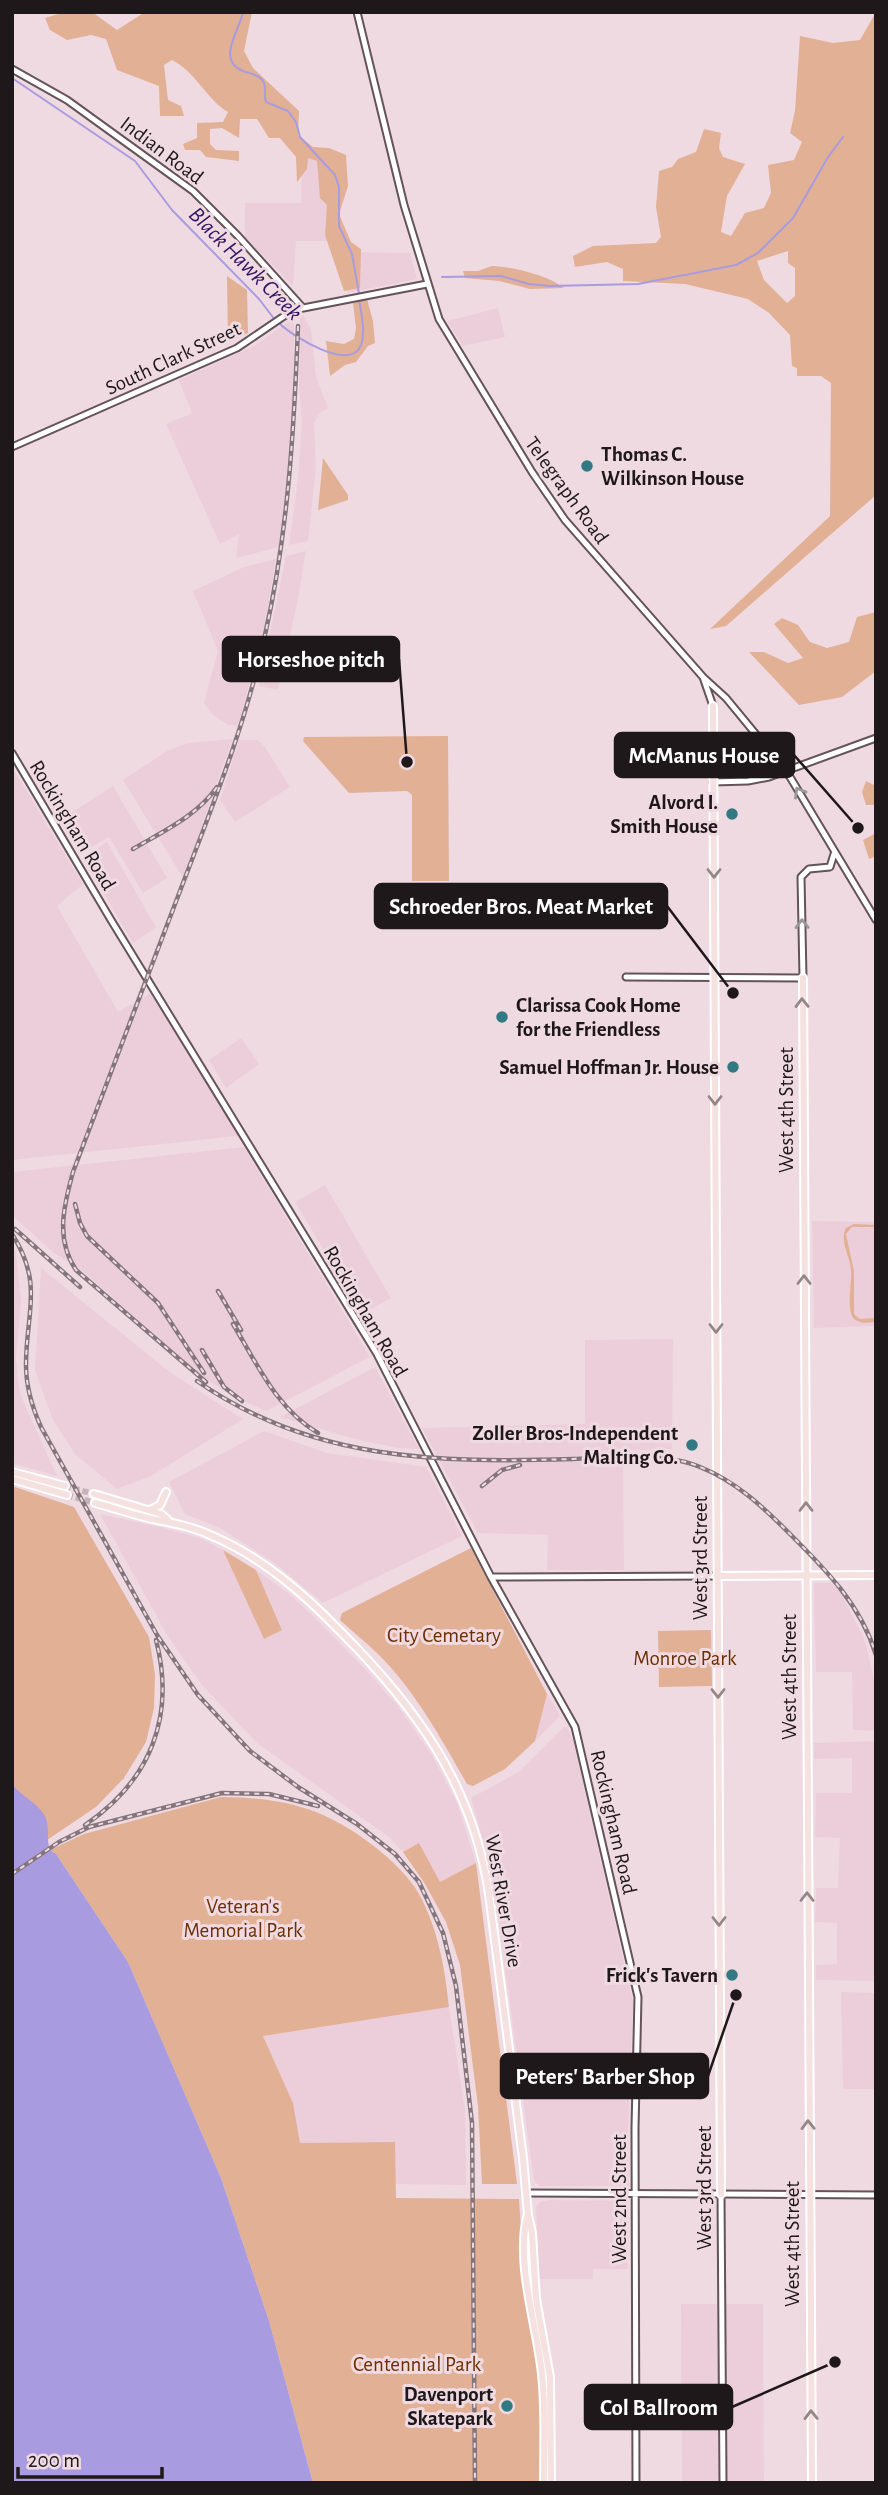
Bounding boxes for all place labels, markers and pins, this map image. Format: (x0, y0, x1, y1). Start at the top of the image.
place label: Thomas C. Wilkinson House (601, 444, 744, 489)
marker: Thomas C. Wilkinson House (579, 458, 595, 474)
callout: Horseshoe pitch (223, 637, 399, 681)
callout: McManus House (615, 733, 794, 777)
place label: Alvord I. Smith House (610, 792, 718, 837)
marker: Alvord I. Smith House (724, 806, 740, 822)
callout: Schroeder Bros. Meat Market (375, 884, 667, 928)
place label: Clarissa Cook Home for the Friendless (516, 995, 681, 1040)
marker: Clarissa Cook Home for the Friendless (494, 1009, 510, 1025)
place label: Samuel Hoffman Jr. House (499, 1057, 719, 1078)
marker: Samuel Hoffman Jr. House (725, 1059, 741, 1075)
place label: Zoller Bros-Independent Malting Co. (472, 1423, 678, 1468)
marker: Zoller Bros-Independent Malting Co. (684, 1437, 700, 1453)
place label: Frick's Tavern (606, 1965, 718, 1986)
marker: Frick's Tavern (724, 1967, 740, 1983)
callout: Peters' Barber Shop (501, 2054, 708, 2098)
place label: Davenport Skatepark (404, 2384, 494, 2429)
callout: Col Ballroom (585, 2385, 732, 2429)
marker: Davenport Skatepark (499, 2398, 515, 2414)

